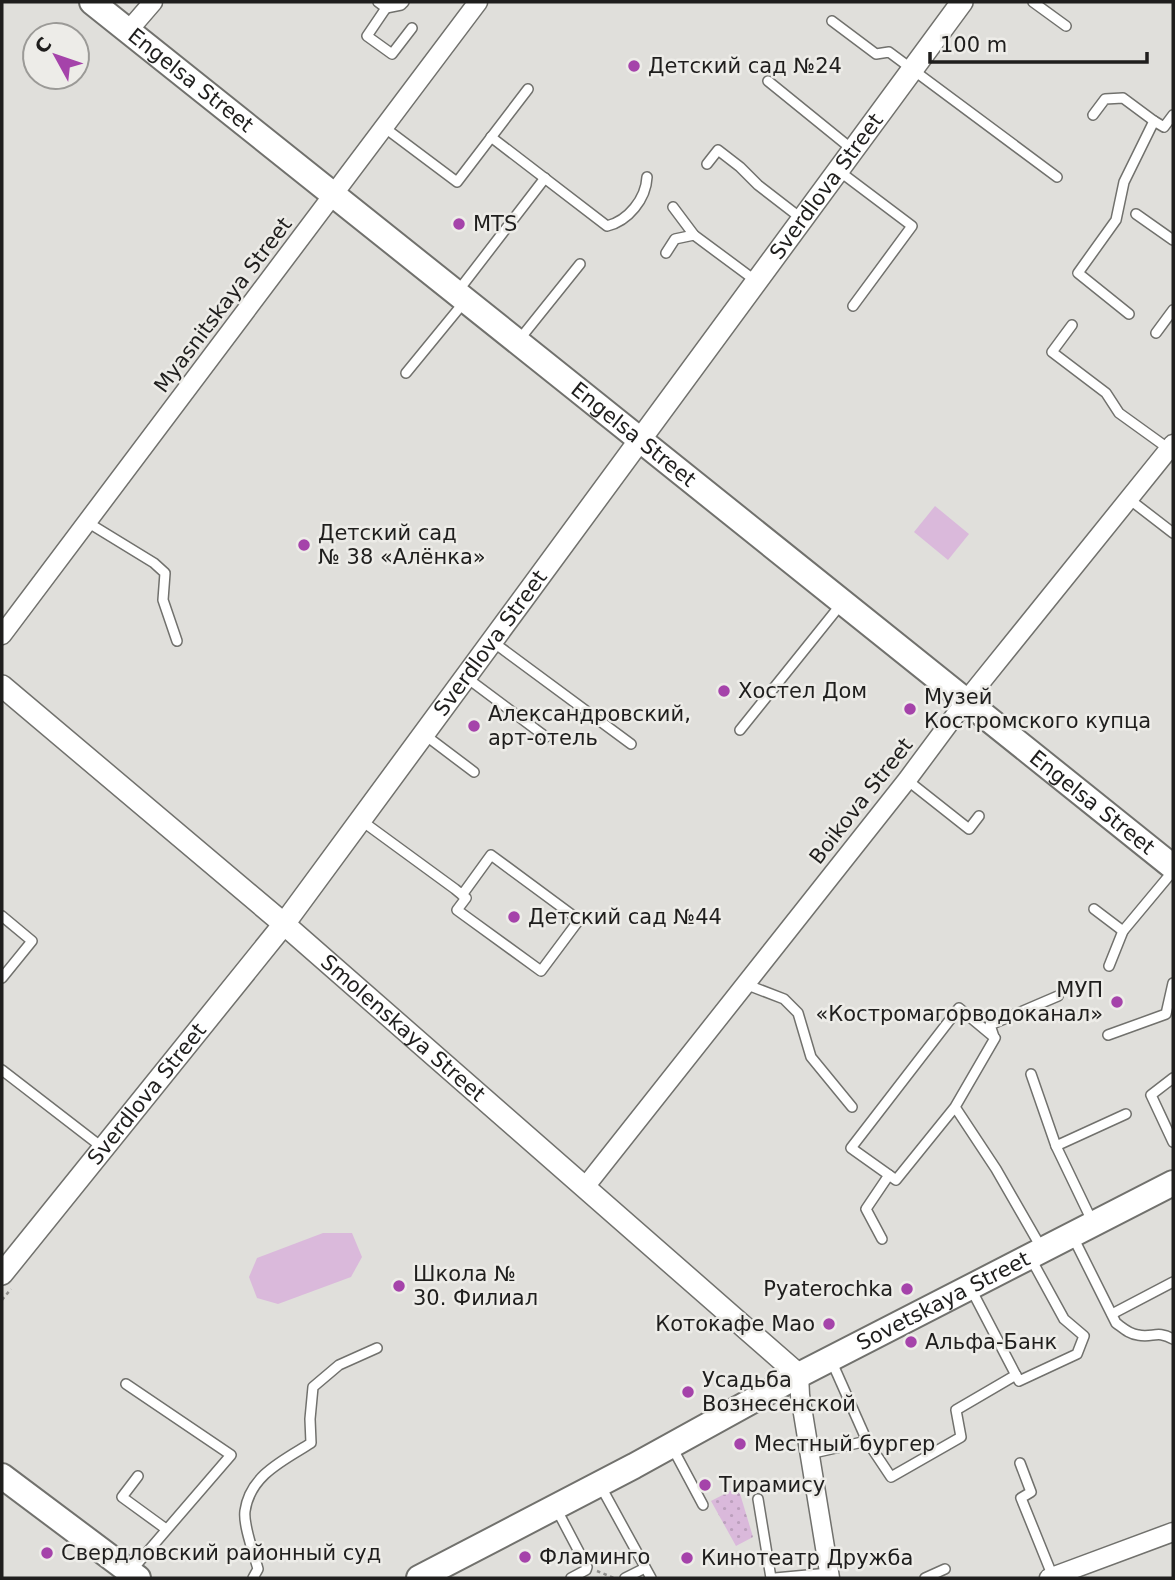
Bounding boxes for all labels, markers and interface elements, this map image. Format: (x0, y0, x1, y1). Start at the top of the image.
north arrow (21, 21, 91, 91)
scale bar (930, 21, 1147, 65)
street label: Engelsa Street (123, 23, 258, 137)
text: С (30, 33, 56, 57)
text: 100 m (940, 33, 1007, 57)
place label: Детский сад №24 (648, 54, 842, 78)
marker: Детский сад №24 (626, 58, 642, 74)
street label: Sverdlova Street (765, 109, 888, 264)
place label: MTS (473, 212, 517, 236)
street label: Myasnitskaya Street (149, 213, 297, 397)
marker: MTS (451, 216, 467, 232)
street label: Engelsa Street (566, 377, 701, 492)
place label: Детский сад № 38 «Алёнка» (318, 521, 486, 569)
marker: Детский сад № 38 «Алёнка» (296, 537, 312, 553)
street label: Sverdlova Street (429, 566, 552, 721)
place label: Хостел Дом (738, 679, 867, 703)
marker: Хостел Дом (716, 683, 732, 699)
place label: Музей Костромского купца (924, 685, 1151, 733)
marker: Музей Костромского купца (902, 701, 918, 717)
place label: Александровский, арт-отель (488, 702, 691, 750)
marker: Александровский, арт-отель (466, 718, 482, 734)
street label: Boikova Street (804, 733, 918, 869)
street label: Engelsa Street (1025, 745, 1159, 860)
place label: Детский сад №44 (528, 905, 722, 929)
marker: Детский сад №44 (506, 909, 522, 925)
street label: Smolenskaya Street (316, 950, 490, 1106)
place label: МУП «Костромагорводоканал» (816, 978, 1103, 1026)
marker: МУП «Костромагорводоканал» (1109, 994, 1125, 1010)
street label: Sverdlova Street (83, 1019, 211, 1170)
street label: Sovetskaya Street (853, 1247, 1034, 1355)
place label: Школа № 30. Филиал (413, 1262, 538, 1310)
place label: Pyaterochka (763, 1277, 893, 1301)
marker: Школа № 30. Филиал (391, 1278, 407, 1294)
marker: Pyaterochka (899, 1281, 915, 1297)
place label: Котокафе Мао (655, 1312, 815, 1336)
marker: Котокафе Мао (821, 1316, 837, 1332)
place label: Альфа-Банк (925, 1330, 1057, 1354)
marker: Альфа-Банк (903, 1334, 919, 1350)
place label: Усадьба Вознесенской (702, 1368, 856, 1416)
marker: Усадьба Вознесенской (680, 1384, 696, 1400)
place label: Местный бургер (754, 1432, 935, 1456)
marker: Местный бургер (732, 1436, 748, 1452)
place label: Тирамису (718, 1473, 825, 1497)
marker: Тирамису (697, 1477, 713, 1493)
place label: Свердловский районный суд (61, 1541, 381, 1565)
marker: Свердловский районный суд (39, 1545, 55, 1561)
place label: Фламинго (539, 1545, 650, 1569)
place label: Кинотеатр Дружба (701, 1546, 913, 1570)
marker: Фламинго (517, 1549, 533, 1565)
marker: Кинотеатр Дружба (679, 1550, 695, 1566)

